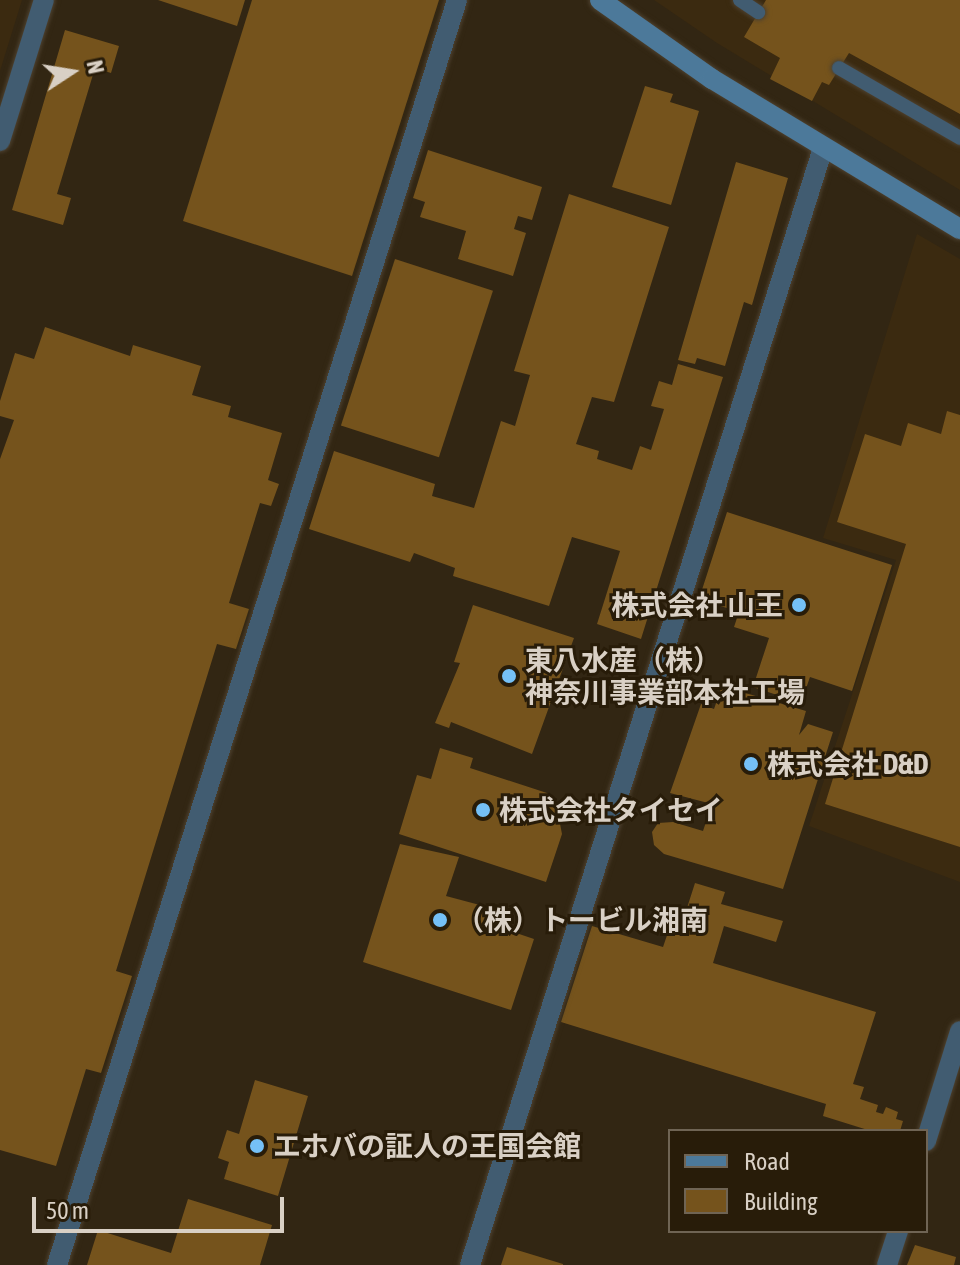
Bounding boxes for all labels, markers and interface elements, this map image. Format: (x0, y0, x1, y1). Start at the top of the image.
north arrow (32, 32, 112, 112)
text: N (81, 58, 110, 76)
place label: 株式会社 山王 (611, 588, 783, 622)
marker: 株式会社 山王 (790, 596, 808, 614)
place label: 東八水産（株） 神奈川事業部本社工場 (525, 643, 805, 709)
marker: 東八水産（株） 神奈川事業部本社工場 (500, 667, 518, 685)
place label: 株式会社 D&D (767, 747, 929, 781)
marker: 株式会社 D&D (742, 755, 760, 773)
place label: 株式会社タイセイ (499, 793, 723, 827)
marker: 株式会社タイセイ (474, 801, 492, 819)
place label: （株）トービル湘南 (456, 903, 708, 937)
marker: （株）トービル湘南 (431, 911, 449, 929)
place label: エホバの証人の王国会館 (273, 1129, 581, 1163)
legend (668, 1129, 928, 1233)
marker: エホバの証人の王国会館 (248, 1137, 266, 1155)
text: Road (744, 1148, 790, 1175)
scale bar (36, 1181, 288, 1231)
text: Building (744, 1188, 817, 1215)
text: 50 m (46, 1197, 89, 1224)

